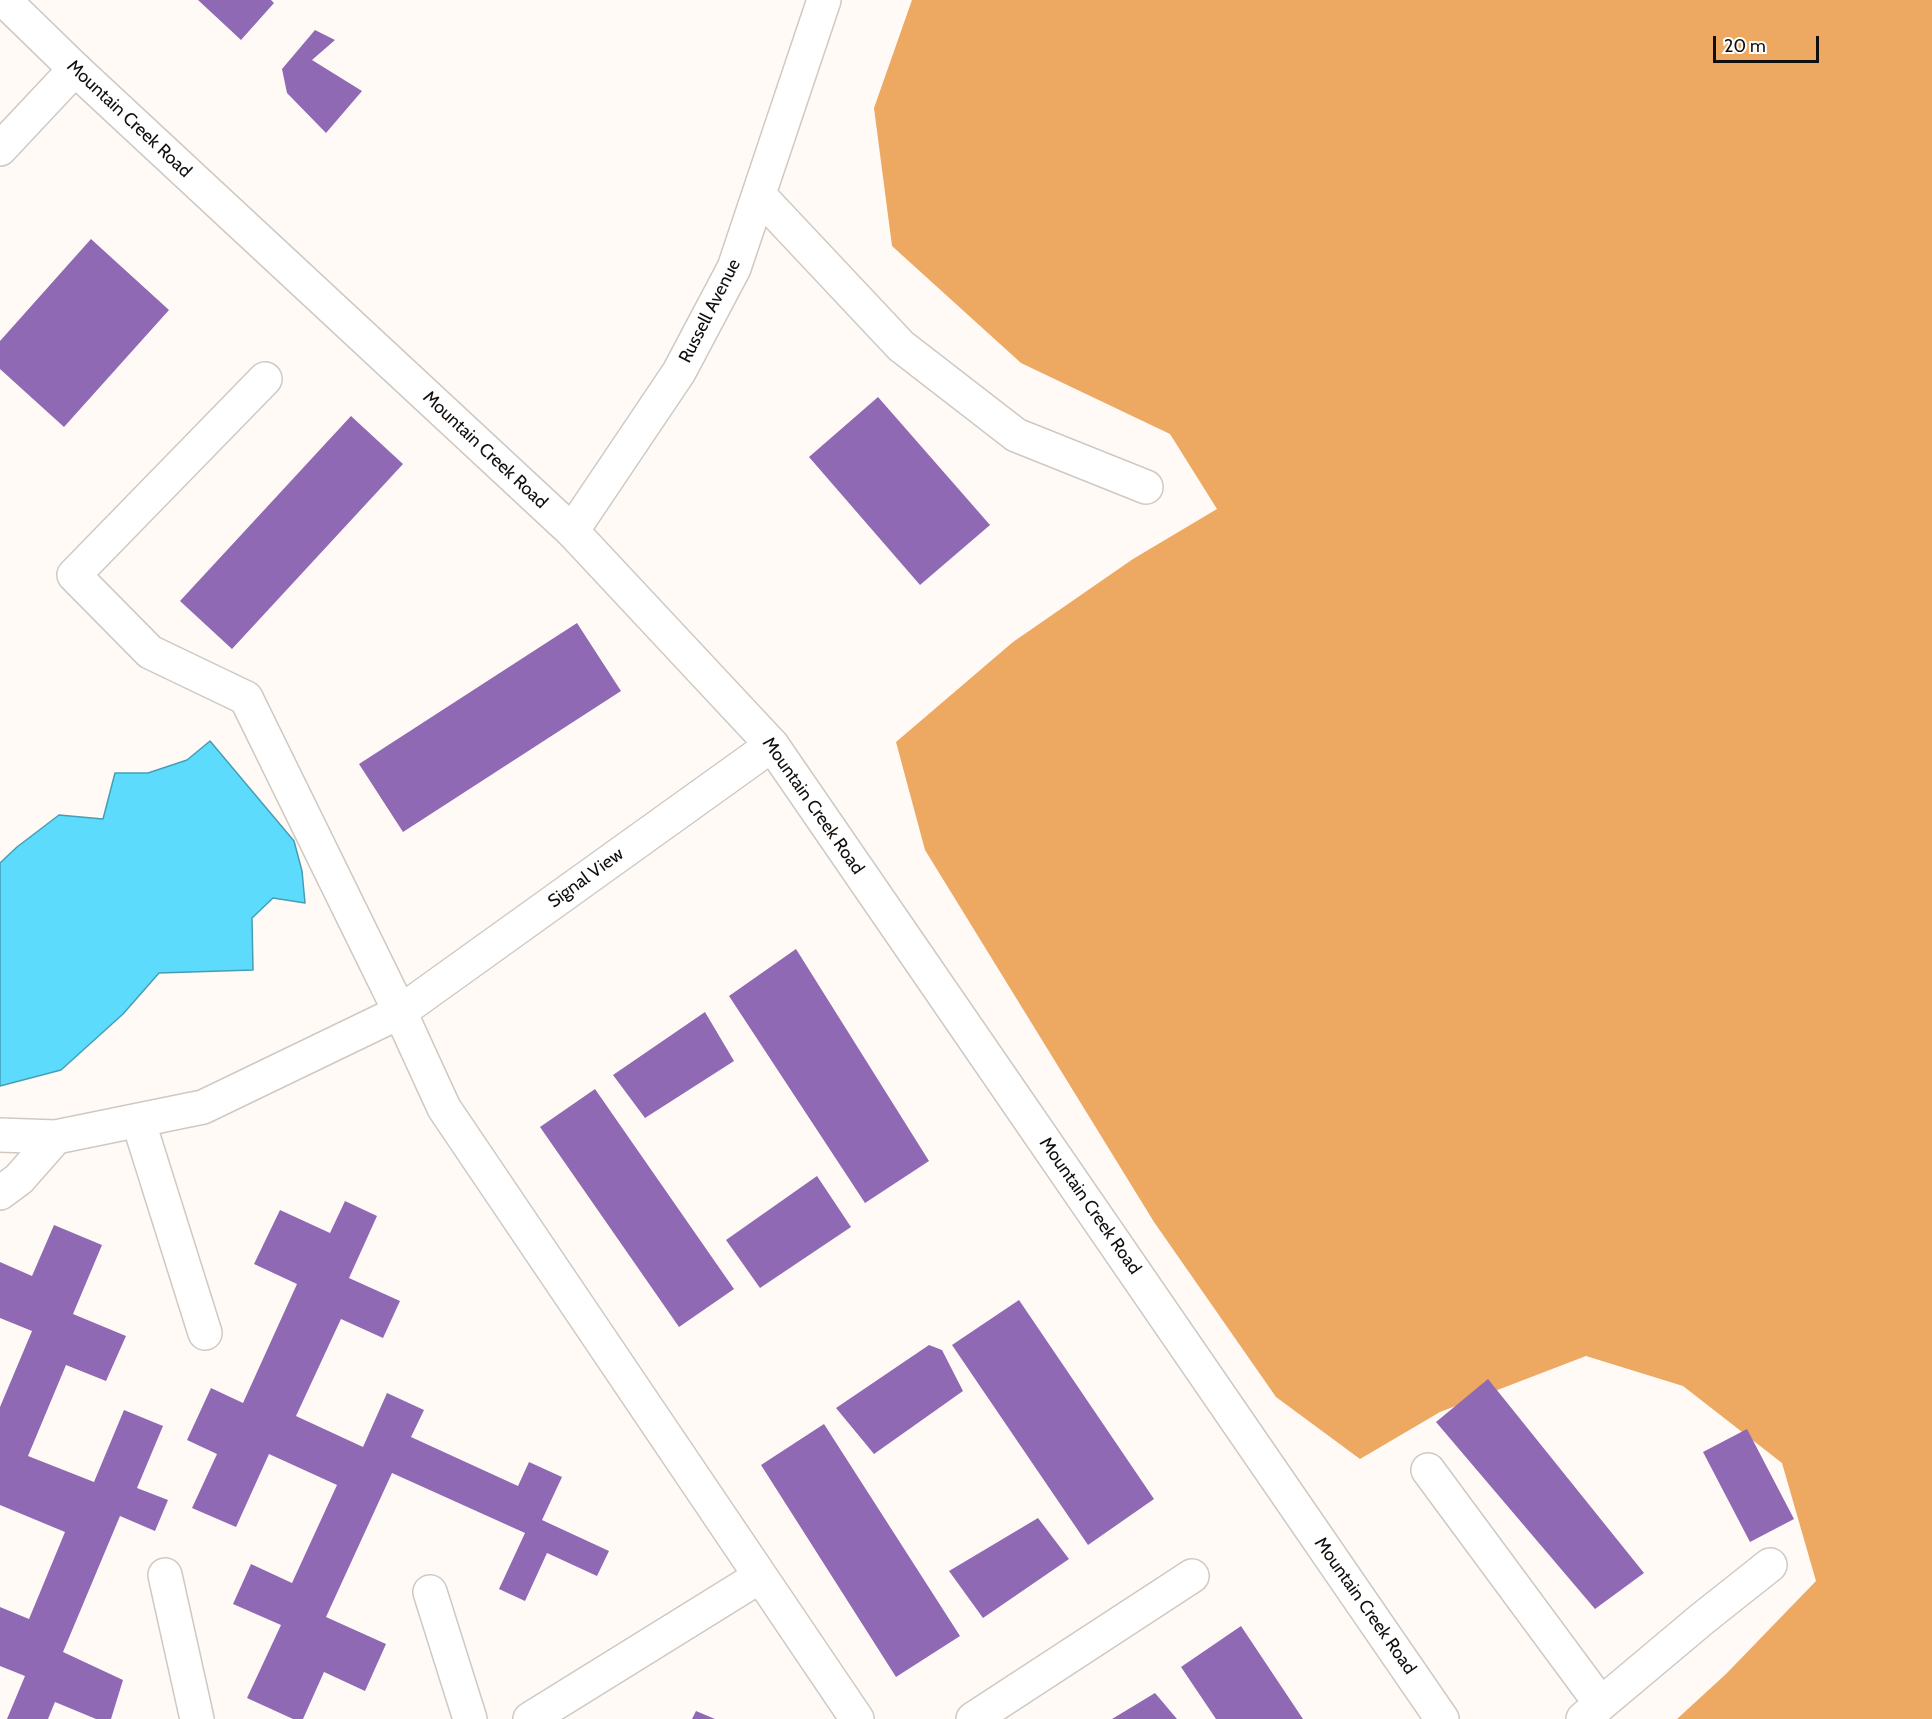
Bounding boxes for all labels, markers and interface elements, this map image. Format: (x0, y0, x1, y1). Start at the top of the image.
scale bar (1716, 24, 1822, 62)
text: 20 m (1724, 35, 1766, 57)
street label: Mountain Creek Road (62, 56, 196, 182)
street label: Russell Avenue (675, 255, 745, 367)
street label: Mountain Creek Road (418, 387, 552, 513)
street label: Mountain Creek Road (758, 733, 868, 879)
street label: Signal View (544, 843, 628, 913)
street label: Mountain Creek Road (1035, 1133, 1145, 1279)
street label: Mountain Creek Road (1310, 1533, 1420, 1679)

